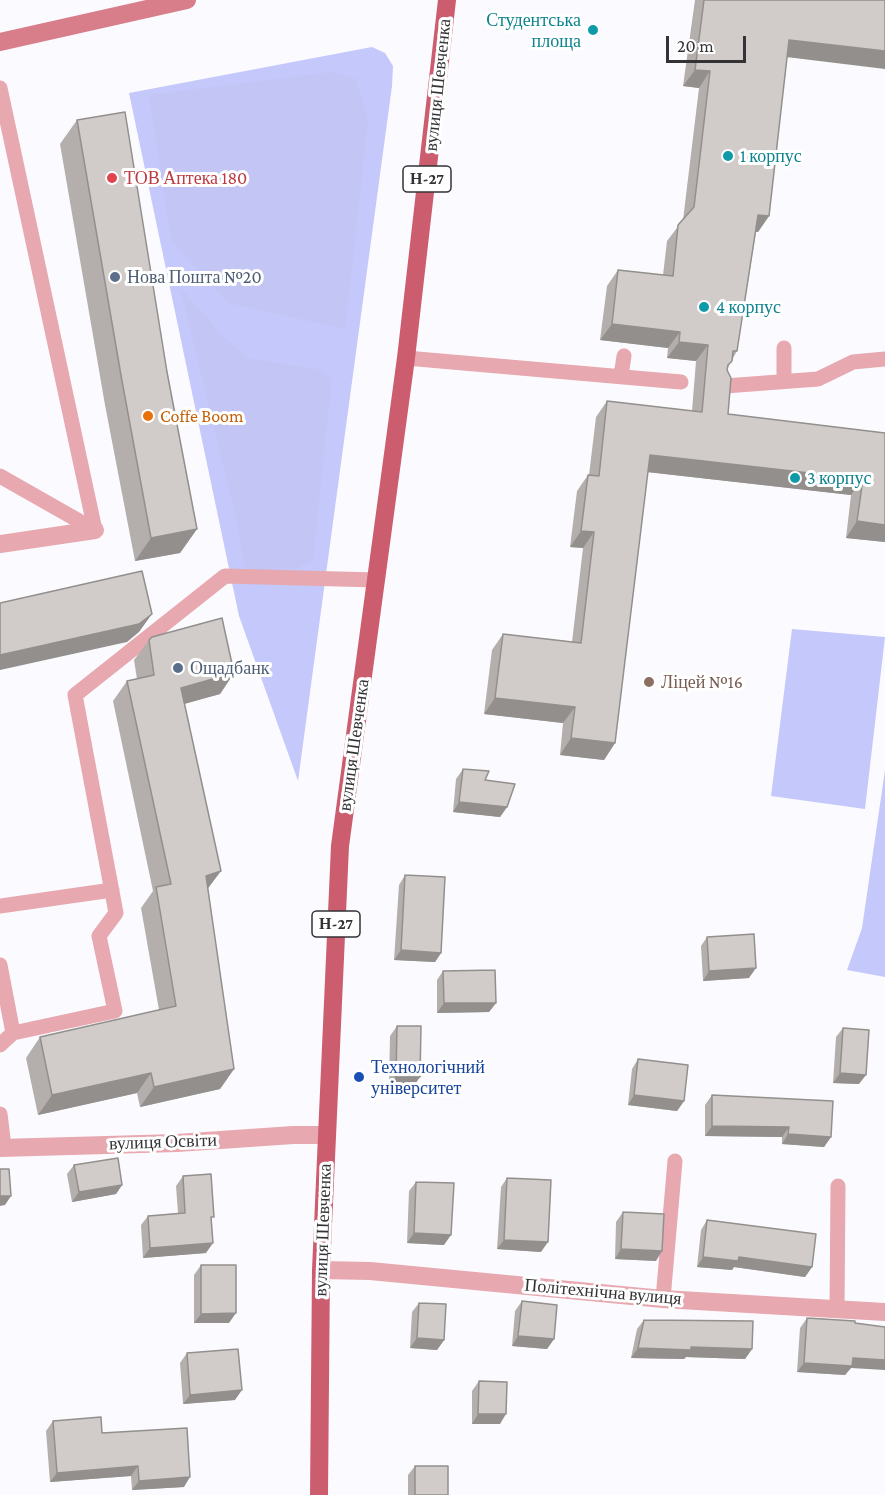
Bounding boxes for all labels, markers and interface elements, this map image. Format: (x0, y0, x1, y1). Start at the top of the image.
place label: Студентська площа (486, 9, 581, 52)
street label: вулиця Шевченка (420, 18, 456, 152)
marker: Студентська площа (586, 23, 600, 37)
scale bar (669, 24, 748, 62)
text: 20 m (677, 36, 714, 56)
place label: 1 корпус (740, 145, 802, 167)
marker: 1 корпус (721, 149, 735, 163)
road number: Н-27 (403, 166, 451, 192)
place label: ТОВ Аптека 180 (124, 167, 247, 189)
marker: ТОВ Аптека 180 (105, 171, 119, 185)
place label: Нова Пошта №20 (127, 266, 262, 288)
marker: Нова Пошта №20 (108, 270, 122, 284)
place label: 4 корпус (716, 296, 781, 318)
marker: 4 корпус (697, 300, 711, 314)
place label: Coffe Boom (160, 405, 243, 427)
marker: Coffe Boom (141, 409, 155, 423)
place label: 3 корпус (807, 467, 871, 489)
marker: 3 корпус (788, 471, 802, 485)
place label: Ощадбанк (190, 657, 270, 679)
marker: Ощадбанк (171, 661, 185, 675)
place label: Ліцей №16 (661, 671, 743, 693)
marker: Ліцей №16 (642, 675, 656, 689)
street label: вулиця Шевченка (334, 678, 374, 812)
road number: Н-27 (312, 911, 360, 937)
place label: Технологічний університет (371, 1056, 485, 1098)
marker: Технологічний університет (352, 1070, 366, 1084)
street label: вулиця Освіти (109, 1129, 217, 1155)
street label: вулиця Шевченка (310, 1163, 336, 1297)
street label: Політехнічна вулиця (524, 1274, 682, 1310)

